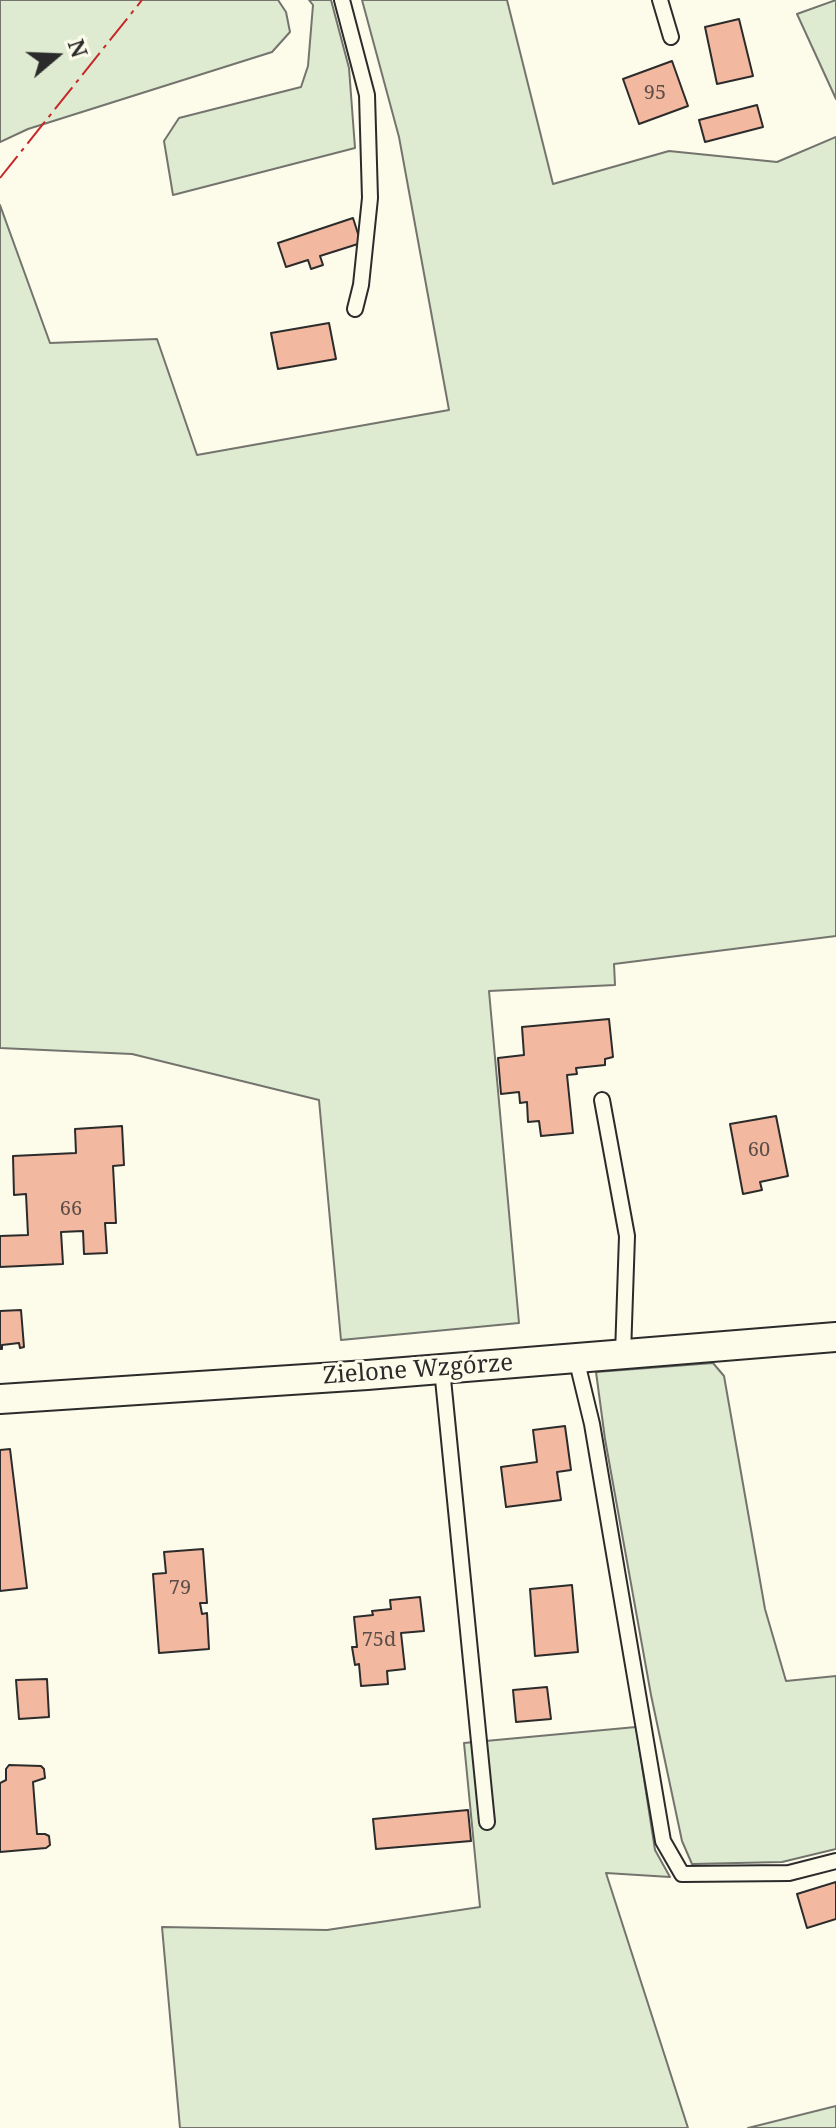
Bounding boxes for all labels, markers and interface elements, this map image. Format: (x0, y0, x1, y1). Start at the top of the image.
north arrow (16, 16, 96, 96)
text: N (62, 35, 96, 61)
house number: 95 (644, 81, 666, 105)
house number: 60 (748, 1138, 770, 1162)
house number: 66 (60, 1197, 82, 1221)
street label: Zielone Wzgórze (322, 1349, 514, 1391)
house number: 79 (169, 1576, 191, 1600)
house number: 75d (362, 1628, 396, 1652)

